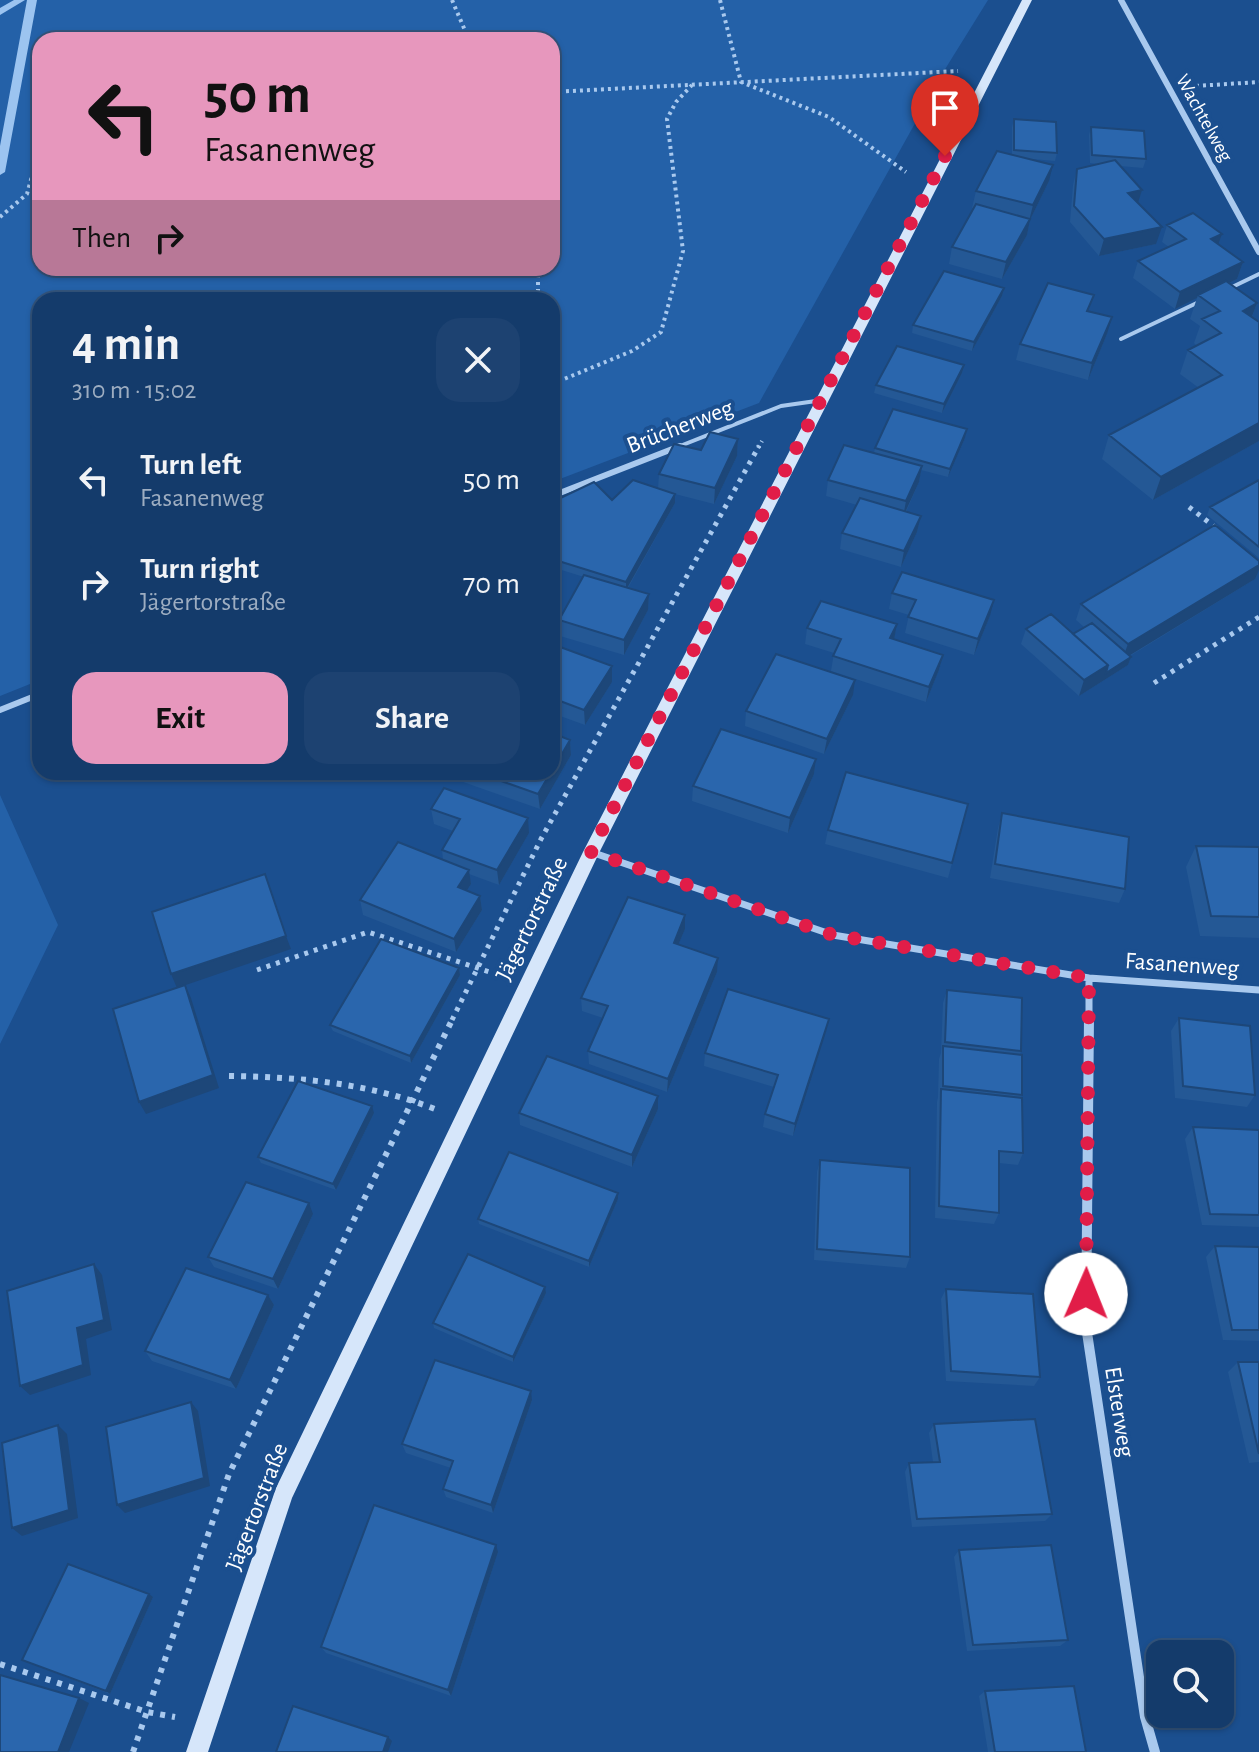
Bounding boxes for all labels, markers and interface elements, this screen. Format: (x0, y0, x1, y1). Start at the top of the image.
icon: left (72, 64, 176, 168)
text: 50 m (204, 67, 311, 123)
street label: Wachtelweg (1172, 71, 1236, 165)
pin (911, 74, 979, 156)
icon: arrive (923, 86, 967, 130)
text: Fasanenweg (204, 132, 375, 168)
icon: right (147, 216, 191, 260)
text: Then (72, 223, 131, 253)
button: close (436, 318, 520, 402)
text: 4 min (72, 321, 180, 369)
text: 310 m · 15:02 (72, 377, 196, 403)
street label: Brücherweg (624, 396, 737, 458)
text: Turn left (140, 450, 241, 480)
icon: left (72, 458, 116, 502)
text: 50 m (463, 465, 520, 495)
text: Fasanenweg (140, 485, 264, 511)
text: Turn right (140, 554, 259, 584)
icon: right (72, 562, 116, 606)
text: 70 m (463, 569, 520, 599)
text: Jägertorstraße (140, 589, 286, 615)
button: Exit (72, 672, 288, 764)
button: Share (304, 672, 520, 764)
street label: Jägertorstraße (492, 853, 572, 985)
street label: Fasanenweg (1124, 949, 1240, 981)
position arrow (1044, 1252, 1128, 1336)
street label: Elsterweg (1100, 1365, 1138, 1459)
street label: Jägertorstraße (222, 1440, 292, 1574)
map controls (1146, 1640, 1234, 1728)
button: search (1146, 1640, 1234, 1728)

